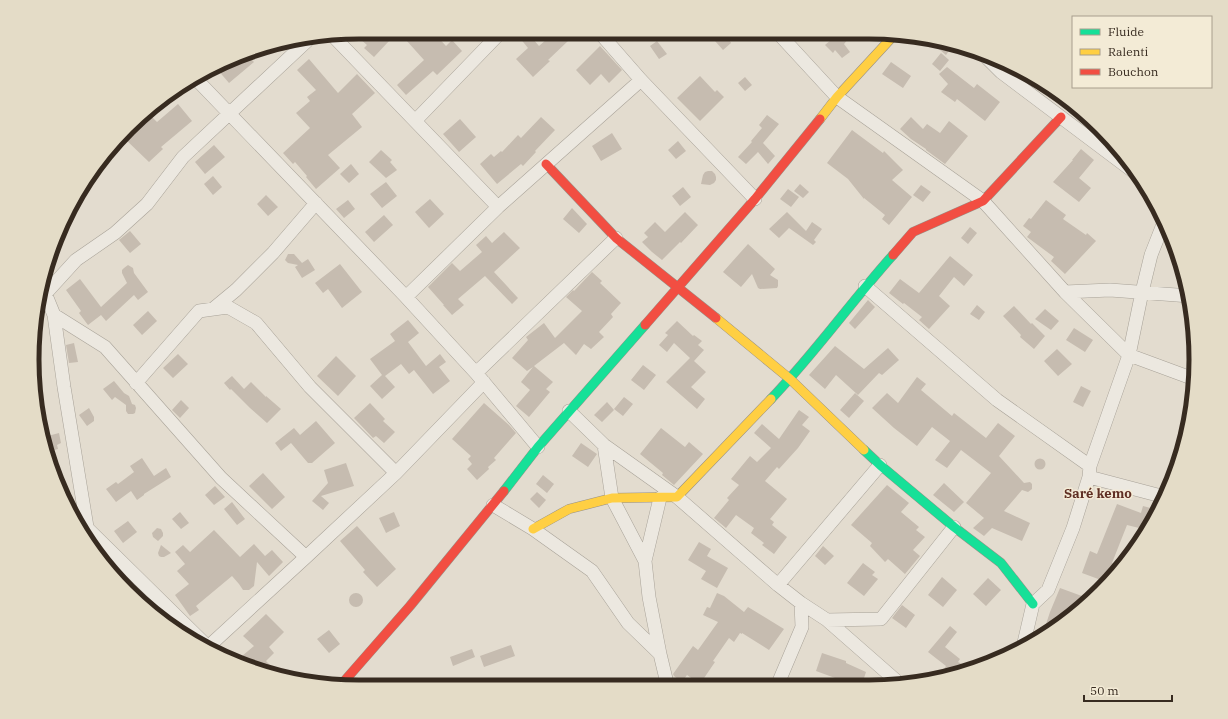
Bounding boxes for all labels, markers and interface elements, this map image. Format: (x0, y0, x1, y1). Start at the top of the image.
legend (1072, 16, 1212, 88)
text: Fluide (1108, 24, 1144, 39)
text: Ralenti (1108, 44, 1149, 59)
text: Bouchon (1108, 64, 1159, 79)
district label: Saré kemo (1064, 485, 1132, 502)
scale bar (1084, 677, 1172, 703)
text: 50 m (1090, 683, 1119, 698)

